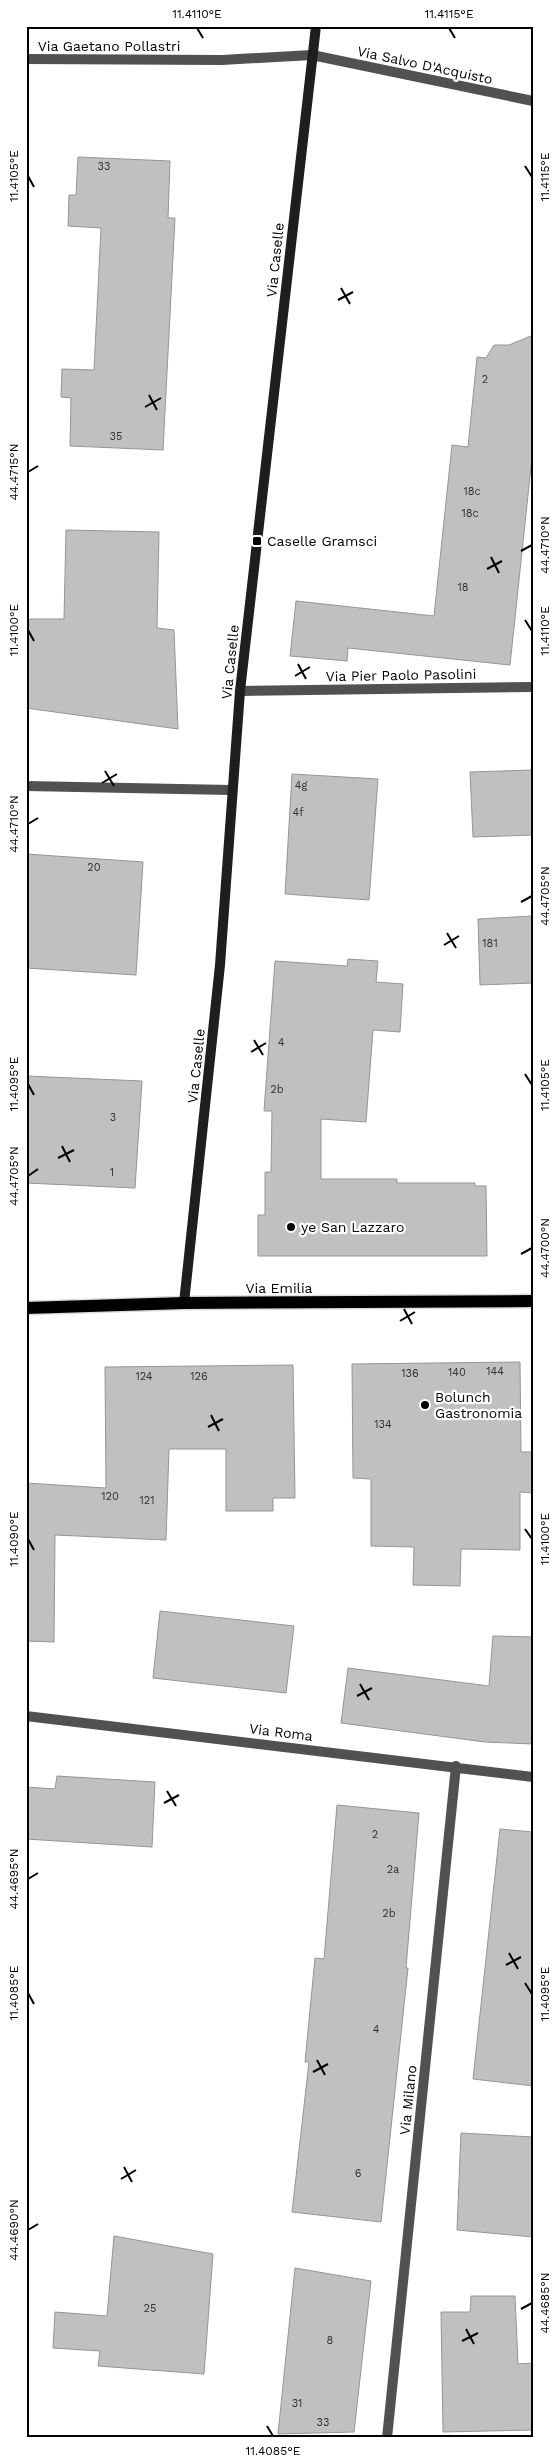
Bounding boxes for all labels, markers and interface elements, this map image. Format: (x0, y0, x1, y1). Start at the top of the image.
text: 11.4110°E (172, 7, 222, 21)
text: 11.4115°E (424, 7, 474, 21)
street label: Via Gaetano Pollastri (38, 38, 180, 54)
street label: Via Salvo D'Acquisto (356, 43, 494, 87)
text: 11.4105°E (7, 150, 21, 202)
text: 11.4115°E (538, 152, 552, 202)
house number: 33 (98, 160, 110, 173)
street label: Via Caselle (263, 222, 287, 298)
house number: 2 (482, 373, 488, 386)
house number: 35 (110, 430, 122, 443)
text: 44.4715°N (7, 443, 21, 501)
house number: 18c (463, 485, 481, 498)
house number: 18c (461, 507, 479, 520)
text: 44.4710°N (538, 516, 552, 574)
place label: Caselle Gramsci (267, 533, 377, 549)
marker: Caselle Gramsci (251, 535, 263, 547)
house number: 18 (457, 581, 469, 594)
text: 11.4100°E (7, 603, 21, 656)
text: 11.4110°E (538, 606, 552, 656)
street label: Via Caselle (218, 624, 242, 700)
street label: Via Pier Paolo Pasolini (326, 666, 476, 684)
house number: 4g (295, 779, 307, 792)
text: 44.4710°N (7, 795, 21, 853)
house number: 4f (292, 806, 304, 819)
house number: 20 (87, 861, 101, 874)
text: 44.4705°N (538, 866, 552, 926)
house number: 181 (482, 937, 498, 950)
street label: Via Caselle (184, 1028, 208, 1104)
house number: 4 (278, 1036, 285, 1049)
text: 11.4095°E (7, 1056, 21, 1111)
text: 11.4105°E (538, 1059, 552, 1111)
house number: 2b (270, 1083, 284, 1096)
house number: 3 (110, 1111, 116, 1124)
text: 44.4705°N (7, 1146, 21, 1206)
house number: 1 (110, 1166, 114, 1179)
text: 44.4700°N (538, 1218, 552, 1278)
place label: ye San Lazzaro (301, 1219, 404, 1235)
marker: ye San Lazzaro (285, 1221, 297, 1233)
street label: Via Emilia (245, 1280, 313, 1296)
house number: 144 (486, 1365, 504, 1378)
house number: 140 (448, 1366, 466, 1379)
house number: 136 (401, 1367, 419, 1380)
house number: 124 (135, 1370, 153, 1383)
house number: 126 (190, 1370, 208, 1383)
place label: Bolunch Gastronomia (435, 1389, 522, 1421)
marker: Bolunch Gastronomia (419, 1399, 431, 1411)
house number: 134 (374, 1418, 392, 1431)
house number: 120 (101, 1490, 119, 1503)
house number: 121 (140, 1494, 155, 1507)
text: 11.4090°E (7, 1511, 21, 1567)
text: 11.4100°E (538, 1512, 552, 1565)
street label: Via Roma (248, 1720, 314, 1744)
house number: 2 (372, 1828, 378, 1841)
text: 44.4695°N (7, 1849, 21, 1909)
house number: 2a (387, 1863, 399, 1876)
house number: 2b (382, 1907, 396, 1920)
text: 11.4085°E (7, 1965, 21, 2020)
text: 11.4095°E (538, 1966, 552, 2021)
house number: 4 (373, 2023, 380, 2036)
street label: Via Milano (396, 2064, 420, 2136)
house number: 6 (355, 2167, 362, 2180)
text: 44.4690°N (7, 2199, 21, 2261)
text: 44.4685°N (538, 2273, 552, 2333)
house number: 25 (144, 2302, 156, 2315)
house number: 8 (327, 2334, 334, 2347)
house number: 31 (292, 2397, 302, 2410)
house number: 33 (317, 2416, 329, 2429)
text: 11.4085°E (246, 2444, 301, 2458)

